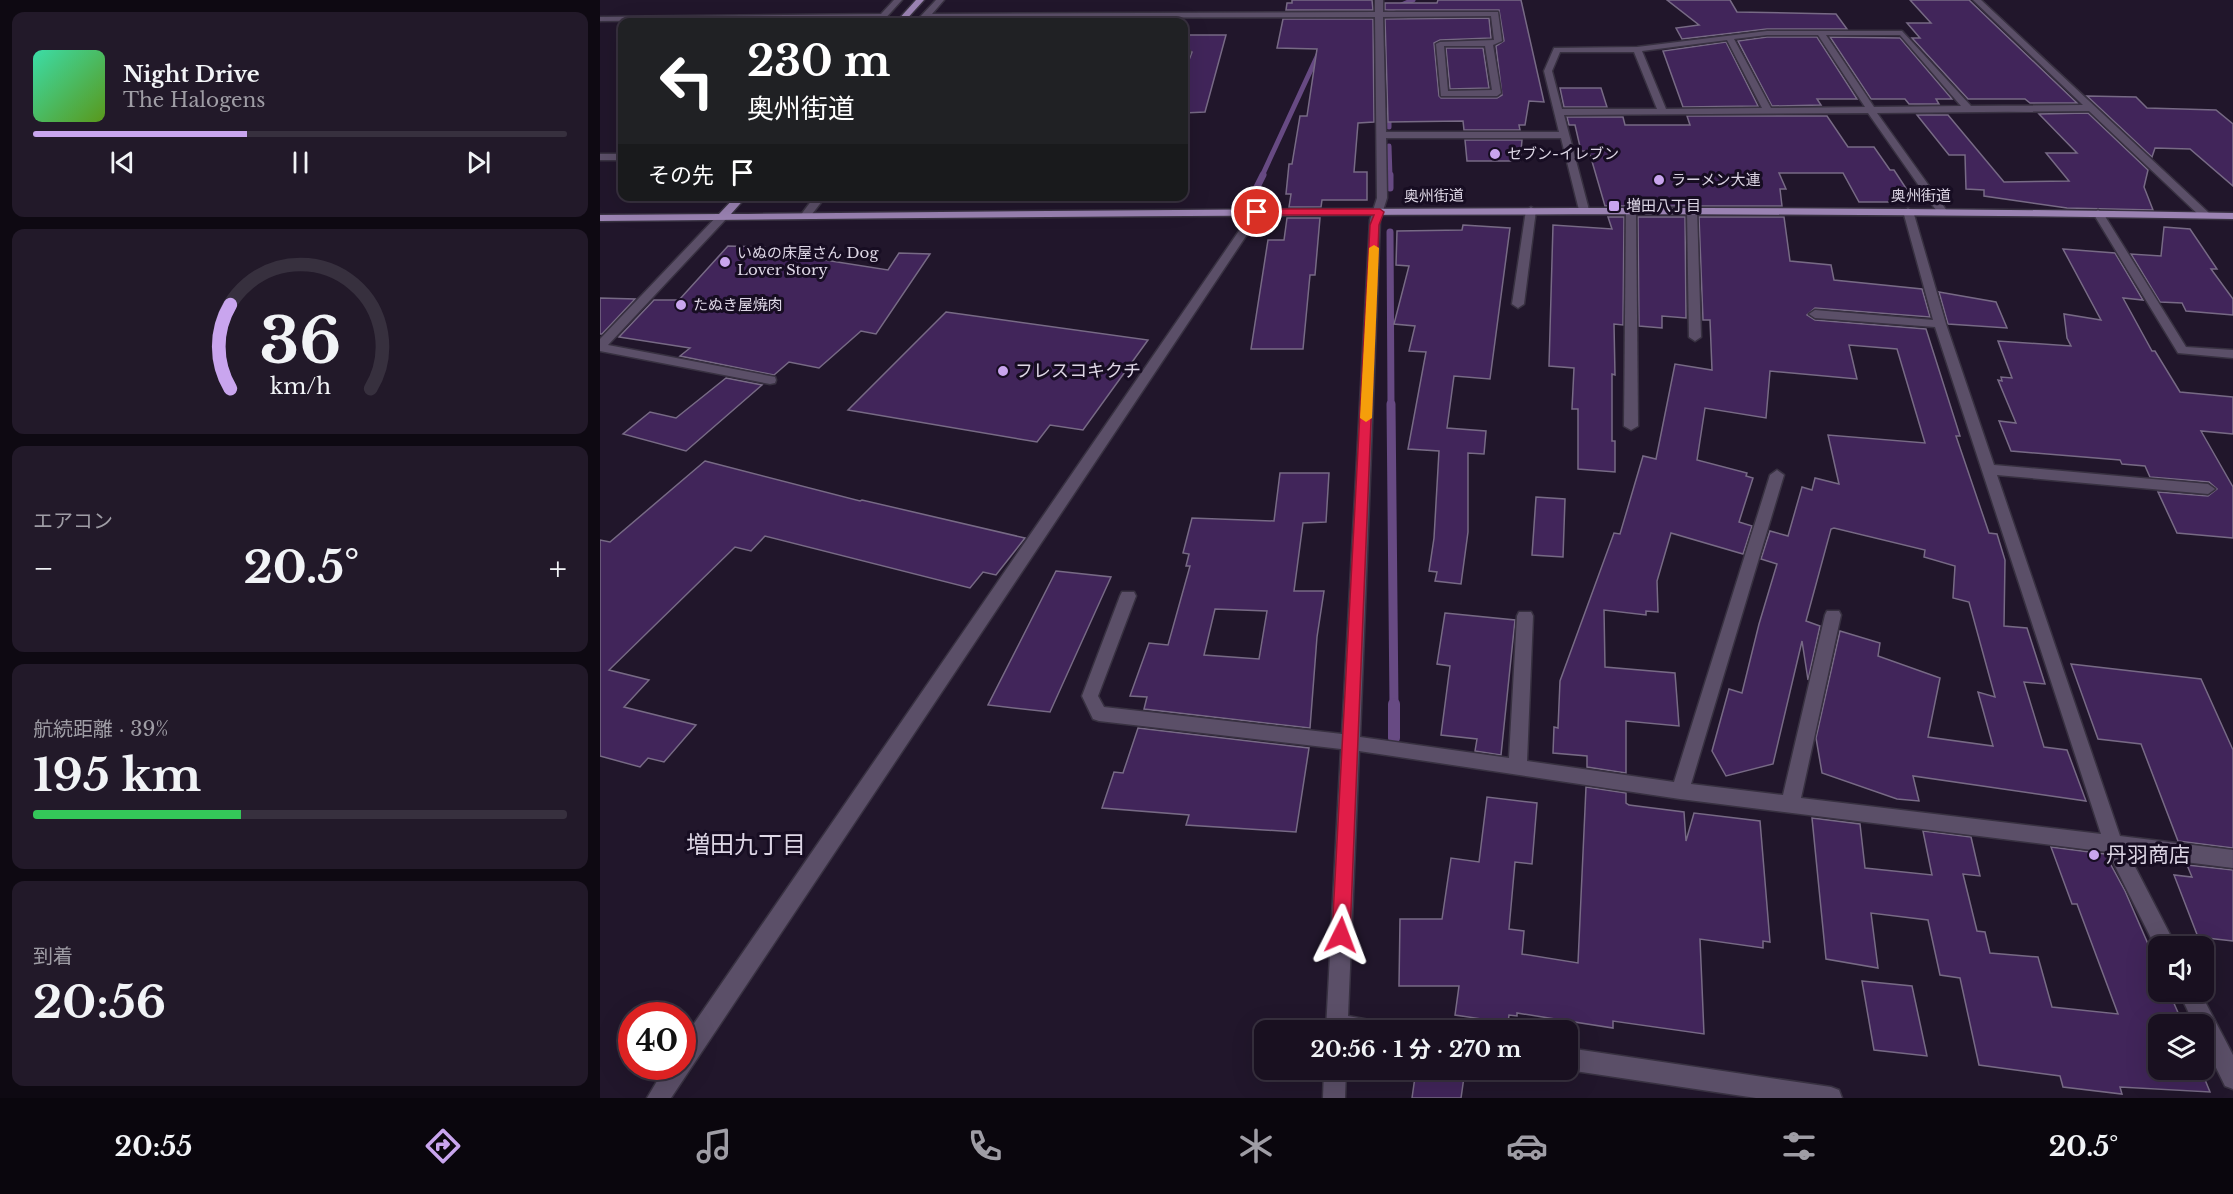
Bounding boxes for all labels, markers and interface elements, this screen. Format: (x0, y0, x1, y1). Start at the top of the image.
text: 230 m (747, 35, 890, 87)
icon: left (648, 42, 726, 120)
text: Night Drive (123, 61, 260, 88)
text: The Halogens (123, 88, 265, 112)
text: 奥州街道 (747, 92, 855, 125)
place label: セブン-イレブン (1507, 144, 1619, 163)
icon: previous (106, 146, 139, 179)
icon: pause (284, 146, 317, 179)
icon: next (462, 146, 495, 179)
marker: セブン-イレブン (1488, 147, 1502, 161)
icon: arrive (726, 156, 759, 189)
text: その先 (648, 162, 714, 189)
place label: ラーメン大連 (1671, 170, 1760, 189)
marker: ラーメン大連 (1652, 173, 1666, 187)
street label: 奥州街道 (1404, 185, 1464, 206)
pin (1231, 186, 1282, 237)
street label: 奥州街道 (1891, 186, 1951, 205)
icon: arrive (1240, 195, 1273, 228)
place label: 増田八丁目 (1626, 196, 1701, 215)
marker: 増田八丁目 (1607, 199, 1621, 213)
place label: いぬの床屋さん Dog Lover Story (737, 243, 879, 279)
marker: いぬの床屋さん Dog Lover Story (718, 255, 732, 269)
place label: たぬき屋焼肉 (693, 295, 783, 314)
marker: たぬき屋焼肉 (674, 298, 688, 312)
text: 36 (259, 302, 341, 380)
place label: フレスコキクチ (1015, 360, 1141, 382)
marker: フレスコキクチ (996, 364, 1010, 378)
text: km/h (270, 373, 331, 400)
text: エアコン (33, 509, 113, 533)
text: 20.5° (243, 539, 359, 595)
text: − (33, 548, 54, 589)
text: + (549, 548, 567, 589)
text: 航続距離 · 39% (33, 717, 169, 741)
text: 195 km (33, 747, 201, 803)
district label: 増田九丁目 (686, 830, 806, 859)
place label: 丹羽商店 (2106, 842, 2190, 868)
marker: 丹羽商店 (2087, 848, 2101, 862)
position arrow (1309, 903, 1373, 967)
map controls (2148, 936, 2214, 1080)
button: sound (2148, 936, 2214, 1002)
text: 到着 (33, 944, 73, 968)
text: 20:56 (33, 974, 166, 1030)
speed limit sign: 40 (618, 1002, 696, 1080)
button: layers (2148, 1014, 2214, 1080)
text: 20:56 · 1 分 · 270 m (1311, 1036, 1521, 1063)
icon: directions (422, 1125, 464, 1167)
icon: music (693, 1125, 735, 1167)
icon: phone (964, 1125, 1006, 1167)
icon: climate (1235, 1125, 1277, 1167)
icon: car (1506, 1125, 1548, 1167)
icon: filters (1778, 1125, 1820, 1167)
text: 20:55 (115, 1130, 192, 1163)
text: 20.5° (2049, 1130, 2118, 1163)

